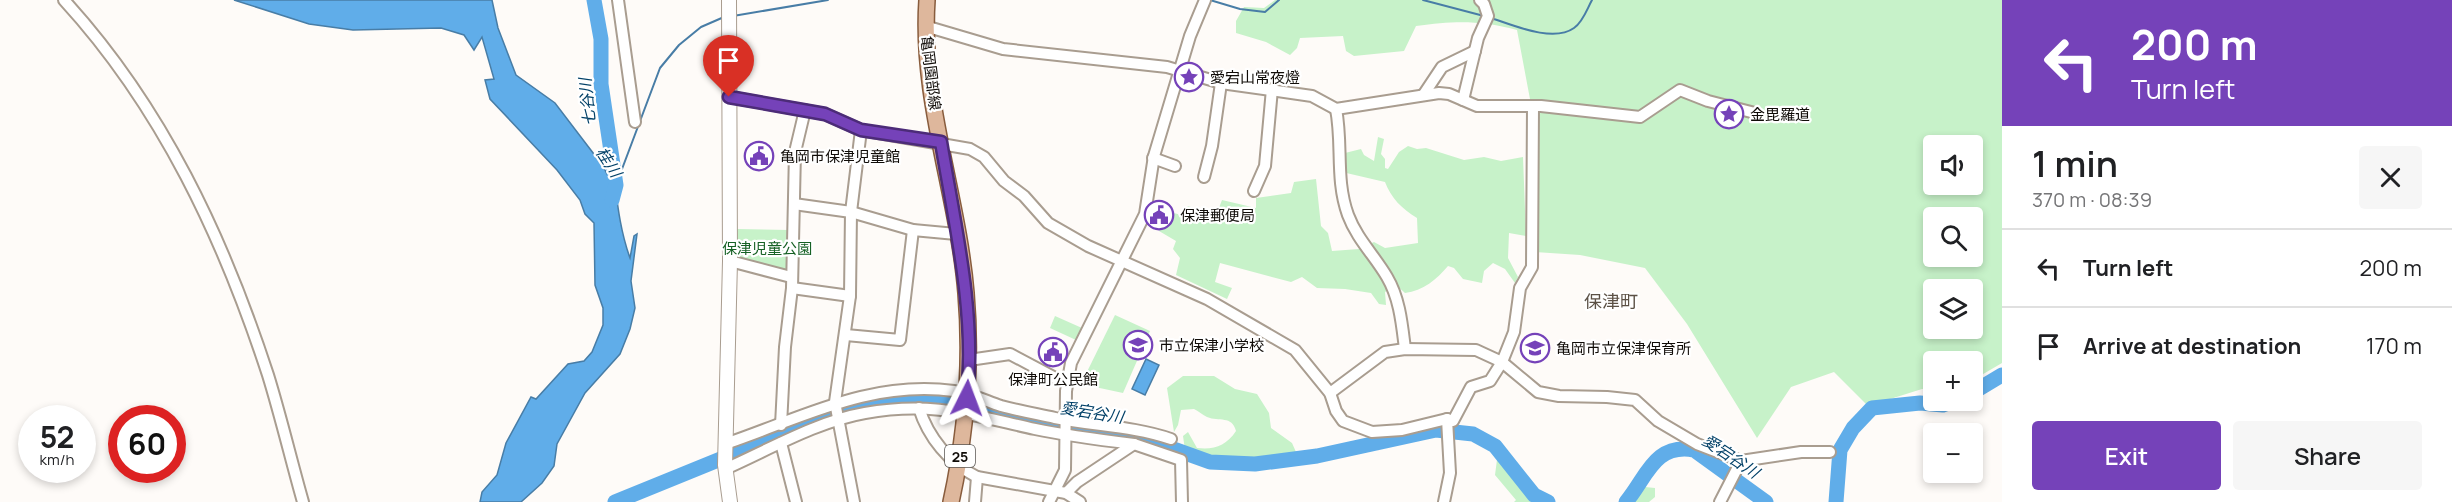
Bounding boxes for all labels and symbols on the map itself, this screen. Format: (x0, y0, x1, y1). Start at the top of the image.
street label: 亀岡園部線 (916, 34, 946, 112)
pin (703, 35, 754, 97)
place icon: 愛宕山常夜燈 (1173, 61, 1205, 93)
place label: 愛宕山常夜燈 (1210, 67, 1300, 88)
water label: 七谷川 (573, 75, 600, 127)
place icon: 金毘羅道 (1713, 98, 1745, 130)
place label: 金毘羅道 (1750, 104, 1810, 125)
public building icon: 亀岡市保津児童館 (743, 140, 775, 172)
water label: 桂川 (591, 143, 628, 183)
place label: 亀岡市保津児童館 (780, 146, 900, 167)
public building icon: 保津郵便局 (1143, 199, 1175, 231)
place label: 保津郵便局 (1180, 205, 1255, 226)
park label: 保津児童公園 (722, 238, 812, 259)
district label: 保津町 (1584, 289, 1638, 313)
school or university icon: 市立保津小学校 (1122, 329, 1154, 361)
school or university icon: 亀岡市立保津保育所 (1519, 332, 1551, 364)
place label: 市立保津小学校 (1159, 335, 1264, 356)
public building icon: 保津町公民館 (1037, 336, 1069, 368)
place label: 亀岡市立保津保育所 (1556, 338, 1691, 359)
position arrow (935, 366, 999, 430)
place label: 保津町公民館 (1008, 369, 1098, 390)
water label: 愛宕谷川 (1059, 396, 1127, 428)
speed limit sign: 60 (108, 405, 186, 483)
water label: 愛宕谷川 (1698, 429, 1765, 484)
road number: 25 (945, 445, 975, 467)

